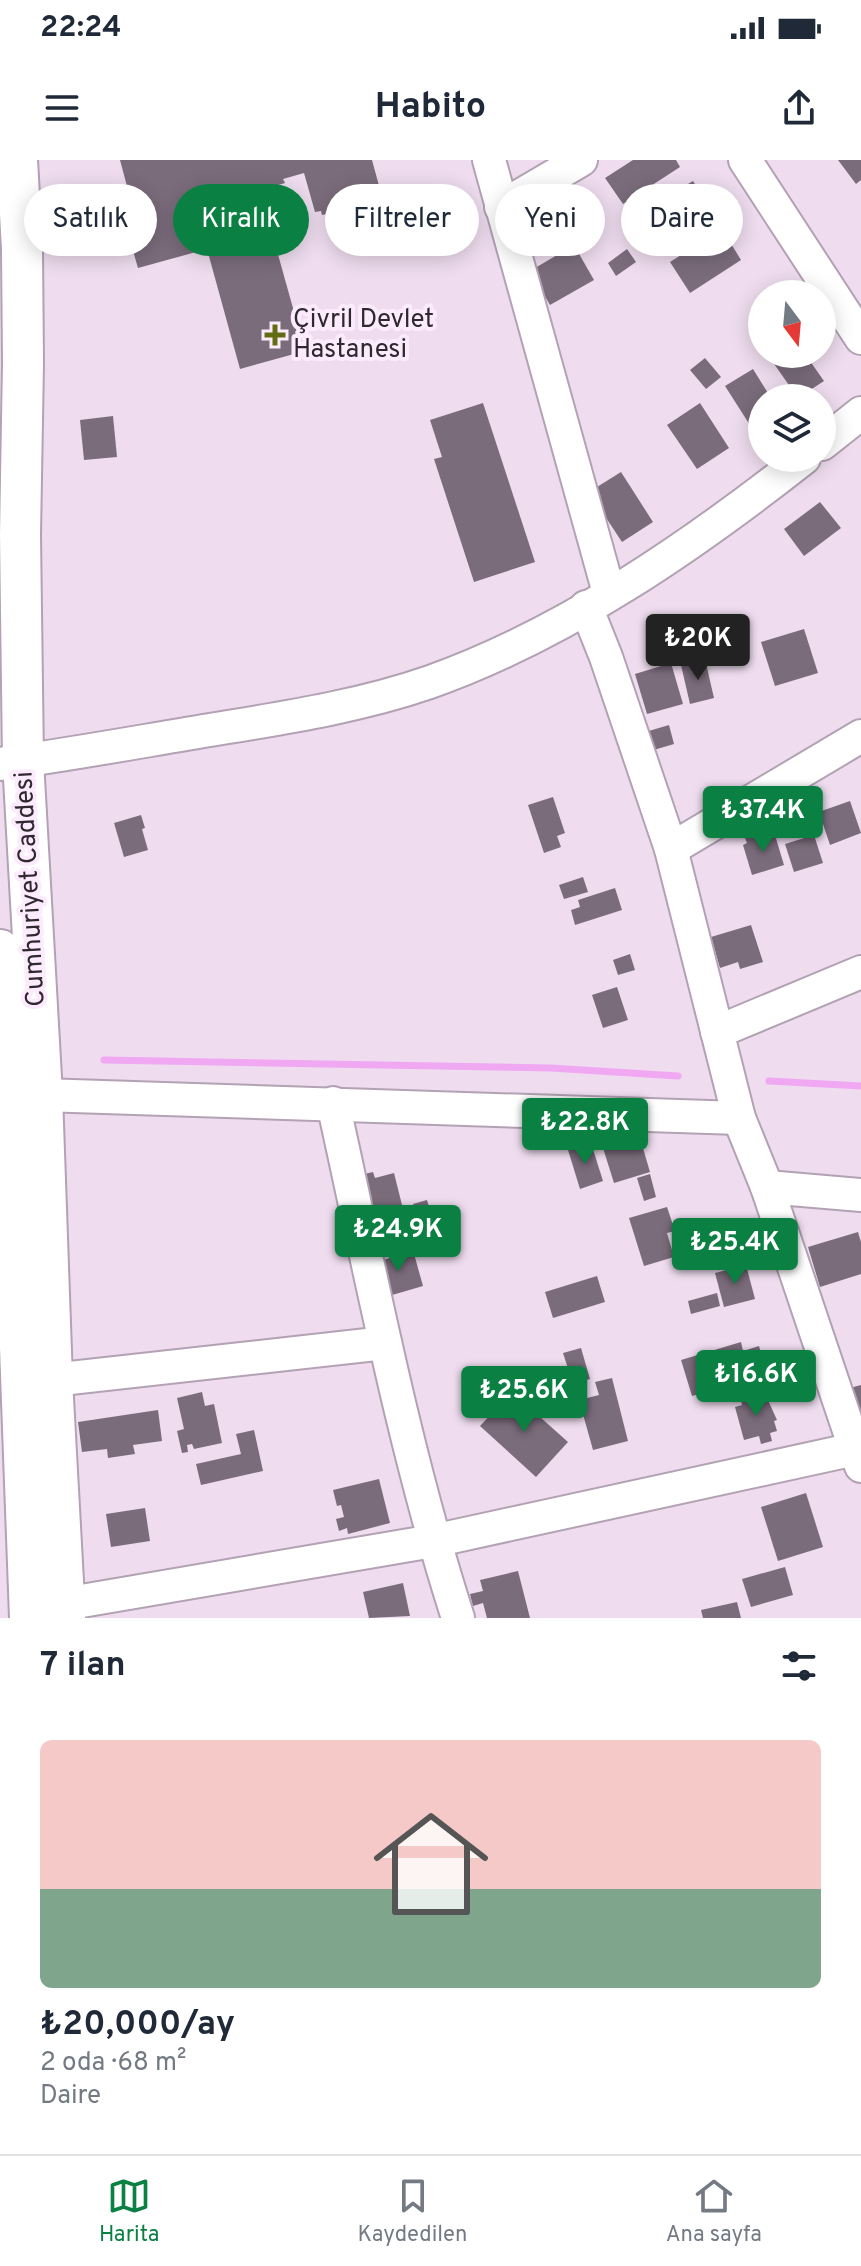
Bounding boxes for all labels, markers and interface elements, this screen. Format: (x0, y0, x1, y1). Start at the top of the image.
text: 22:24 (40, 10, 122, 47)
text: Habito (375, 85, 486, 131)
icon: menu (40, 86, 84, 130)
icon: share (777, 86, 821, 130)
chip: Satılık (24, 184, 157, 256)
chip: Kiralık (173, 184, 309, 256)
chip: Filtreler (325, 184, 479, 256)
chip: Yeni (495, 184, 605, 256)
chip: Daire (621, 184, 743, 256)
north arrow (748, 280, 836, 368)
map controls (748, 280, 836, 472)
place label: Çivril Devlet Hastanesi (293, 304, 434, 367)
marker: Çivril Devlet Hastanesi (264, 324, 286, 346)
button: layers (748, 384, 836, 472)
pin: ₺20K (651, 614, 745, 682)
text: ₺20K (664, 623, 732, 656)
street label: Cumhuriyet Caddesi (8, 770, 54, 1008)
pin: ₺37.4K (698, 786, 828, 854)
text: ₺37.4K (721, 795, 805, 828)
pin: ₺22.8K (520, 1098, 650, 1166)
text: ₺22.8K (540, 1107, 630, 1140)
pin: ₺24.9K (333, 1205, 463, 1273)
text: ₺24.9K (353, 1214, 443, 1247)
pin: ₺25.4K (670, 1218, 800, 1286)
text: ₺25.4K (690, 1227, 780, 1260)
pin: ₺16.6K (691, 1350, 821, 1418)
text: ₺16.6K (714, 1359, 798, 1392)
pin: ₺25.6K (459, 1366, 589, 1434)
text: ₺25.6K (479, 1375, 569, 1408)
icon: filters (777, 1644, 821, 1688)
text: 7 ilan (40, 1645, 126, 1688)
icon: home (359, 1792, 503, 1936)
text: ₺20,000/ay (40, 2004, 235, 2047)
text: 2 oda · 68 m² (40, 2047, 186, 2080)
text: Daire (40, 2080, 101, 2113)
tab: Harita (99, 2174, 159, 2249)
tab: Kaydedilen (358, 2174, 468, 2249)
tab: Ana sayfa (666, 2174, 762, 2249)

